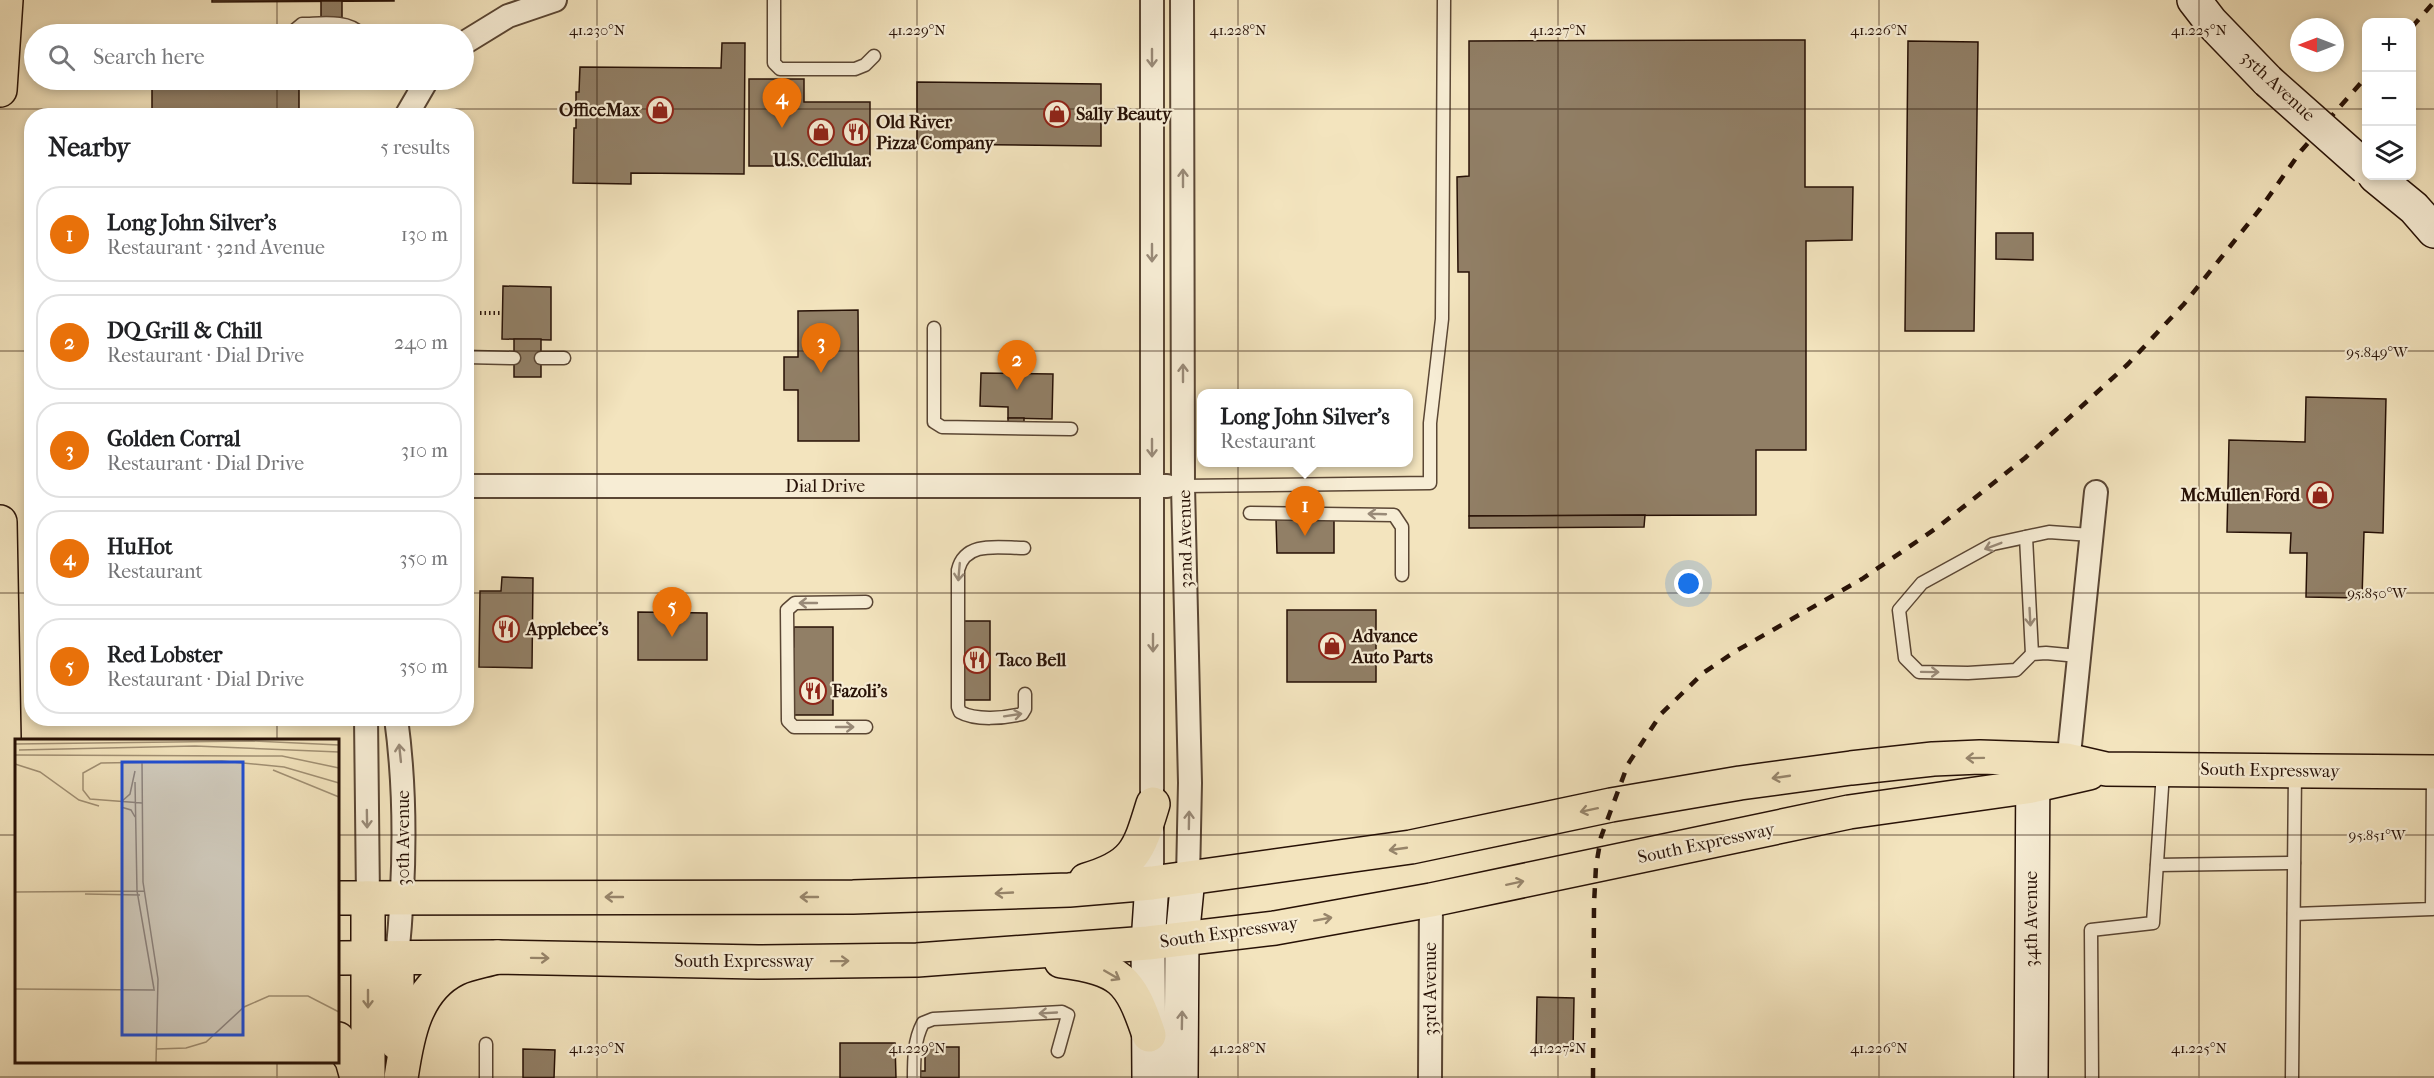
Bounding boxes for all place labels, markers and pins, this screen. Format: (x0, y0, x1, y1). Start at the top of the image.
pin: 4 (762, 78, 802, 128)
shop icon: OfficeMax (645, 95, 675, 125)
shop icon: Sally Beauty (1042, 99, 1072, 129)
place label: OfficeMax (559, 100, 641, 121)
place label: Sally Beauty (1076, 104, 1173, 125)
place label: Old River Pizza Company (876, 112, 995, 154)
shop icon: U.S. Cellular (806, 117, 836, 147)
restaurant icon: Old River Pizza Company (841, 117, 871, 147)
place label: U.S. Cellular (772, 150, 869, 171)
pin: 3 (802, 324, 840, 373)
pin: 2 (998, 340, 1036, 390)
shop icon: McMullen Ford (2305, 480, 2335, 510)
place label: McMullen Ford (2179, 485, 2301, 506)
pin: 1 (1286, 486, 1324, 536)
pin: 5 (652, 588, 692, 637)
restaurant icon: Applebee's (491, 614, 521, 644)
place label: Applebee's (525, 619, 609, 640)
place label: Advance Auto Parts (1351, 626, 1433, 668)
shop icon: Advance Auto Parts (1317, 631, 1347, 661)
restaurant icon: Taco Bell (962, 645, 992, 675)
place label: Taco Bell (995, 650, 1067, 671)
restaurant icon: Fazoli's (798, 676, 828, 706)
place label: Fazoli's (831, 681, 888, 702)

